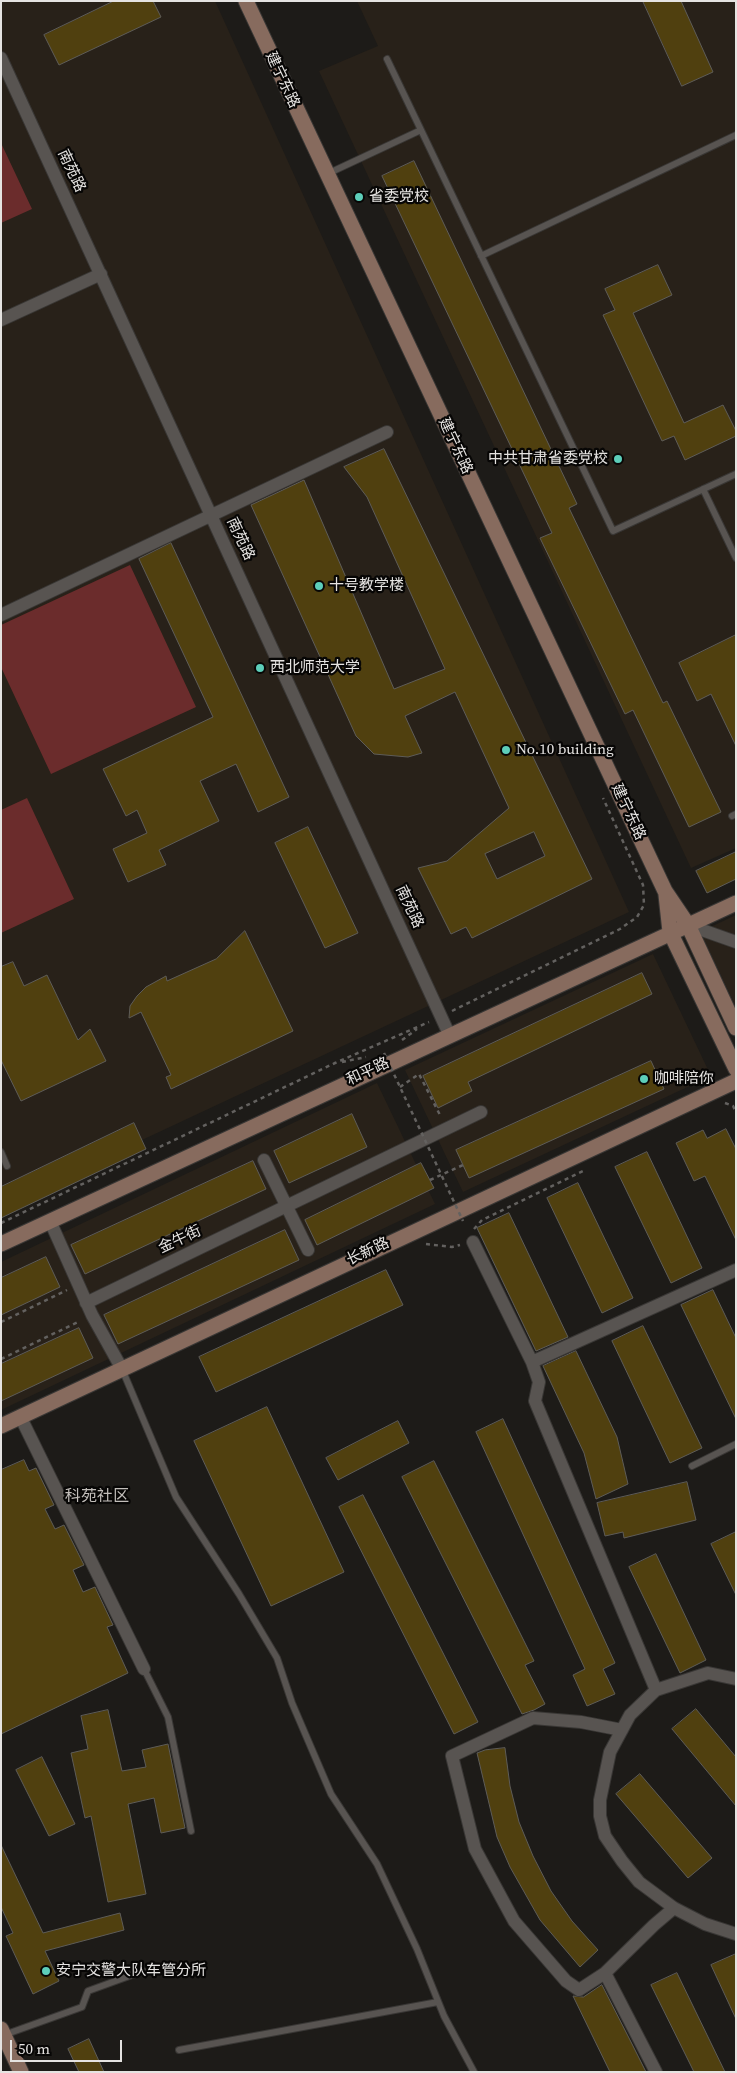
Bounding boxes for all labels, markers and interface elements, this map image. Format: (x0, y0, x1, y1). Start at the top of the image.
street label: 建宁东路 (261, 49, 303, 111)
street label: 南苑路 (53, 147, 89, 195)
place label: 省委党校 (369, 188, 429, 206)
marker: 省委党校 (353, 191, 365, 203)
street label: 建宁东路 (434, 415, 476, 477)
place label: 中共甘肃省委党校 (488, 450, 608, 468)
marker: 中共甘肃省委党校 (612, 453, 624, 465)
street label: 南苑路 (222, 515, 258, 563)
place label: 十号教学楼 (329, 577, 404, 595)
marker: 十号教学楼 (313, 580, 325, 592)
place label: 西北师范大学 (270, 659, 360, 677)
marker: 西北师范大学 (254, 662, 266, 674)
place label: No.10 building (516, 741, 614, 759)
marker: No.10 building (500, 744, 512, 756)
street label: 建宁东路 (607, 781, 649, 843)
street label: 南苑路 (391, 883, 427, 931)
street label: 和平路 (344, 1054, 392, 1090)
place label: 咖啡陪你 (654, 1070, 714, 1088)
marker: 咖啡陪你 (638, 1073, 650, 1085)
street label: 金牛街 (156, 1222, 204, 1258)
street label: 长新路 (344, 1234, 392, 1270)
district label: 科苑社区 (65, 1487, 129, 1507)
place label: 安宁交警大队车管分所 (56, 1962, 206, 1980)
marker: 安宁交警大队车管分所 (40, 1965, 52, 1977)
scale bar (12, 2030, 125, 2062)
text: 50 m (18, 2038, 50, 2059)

